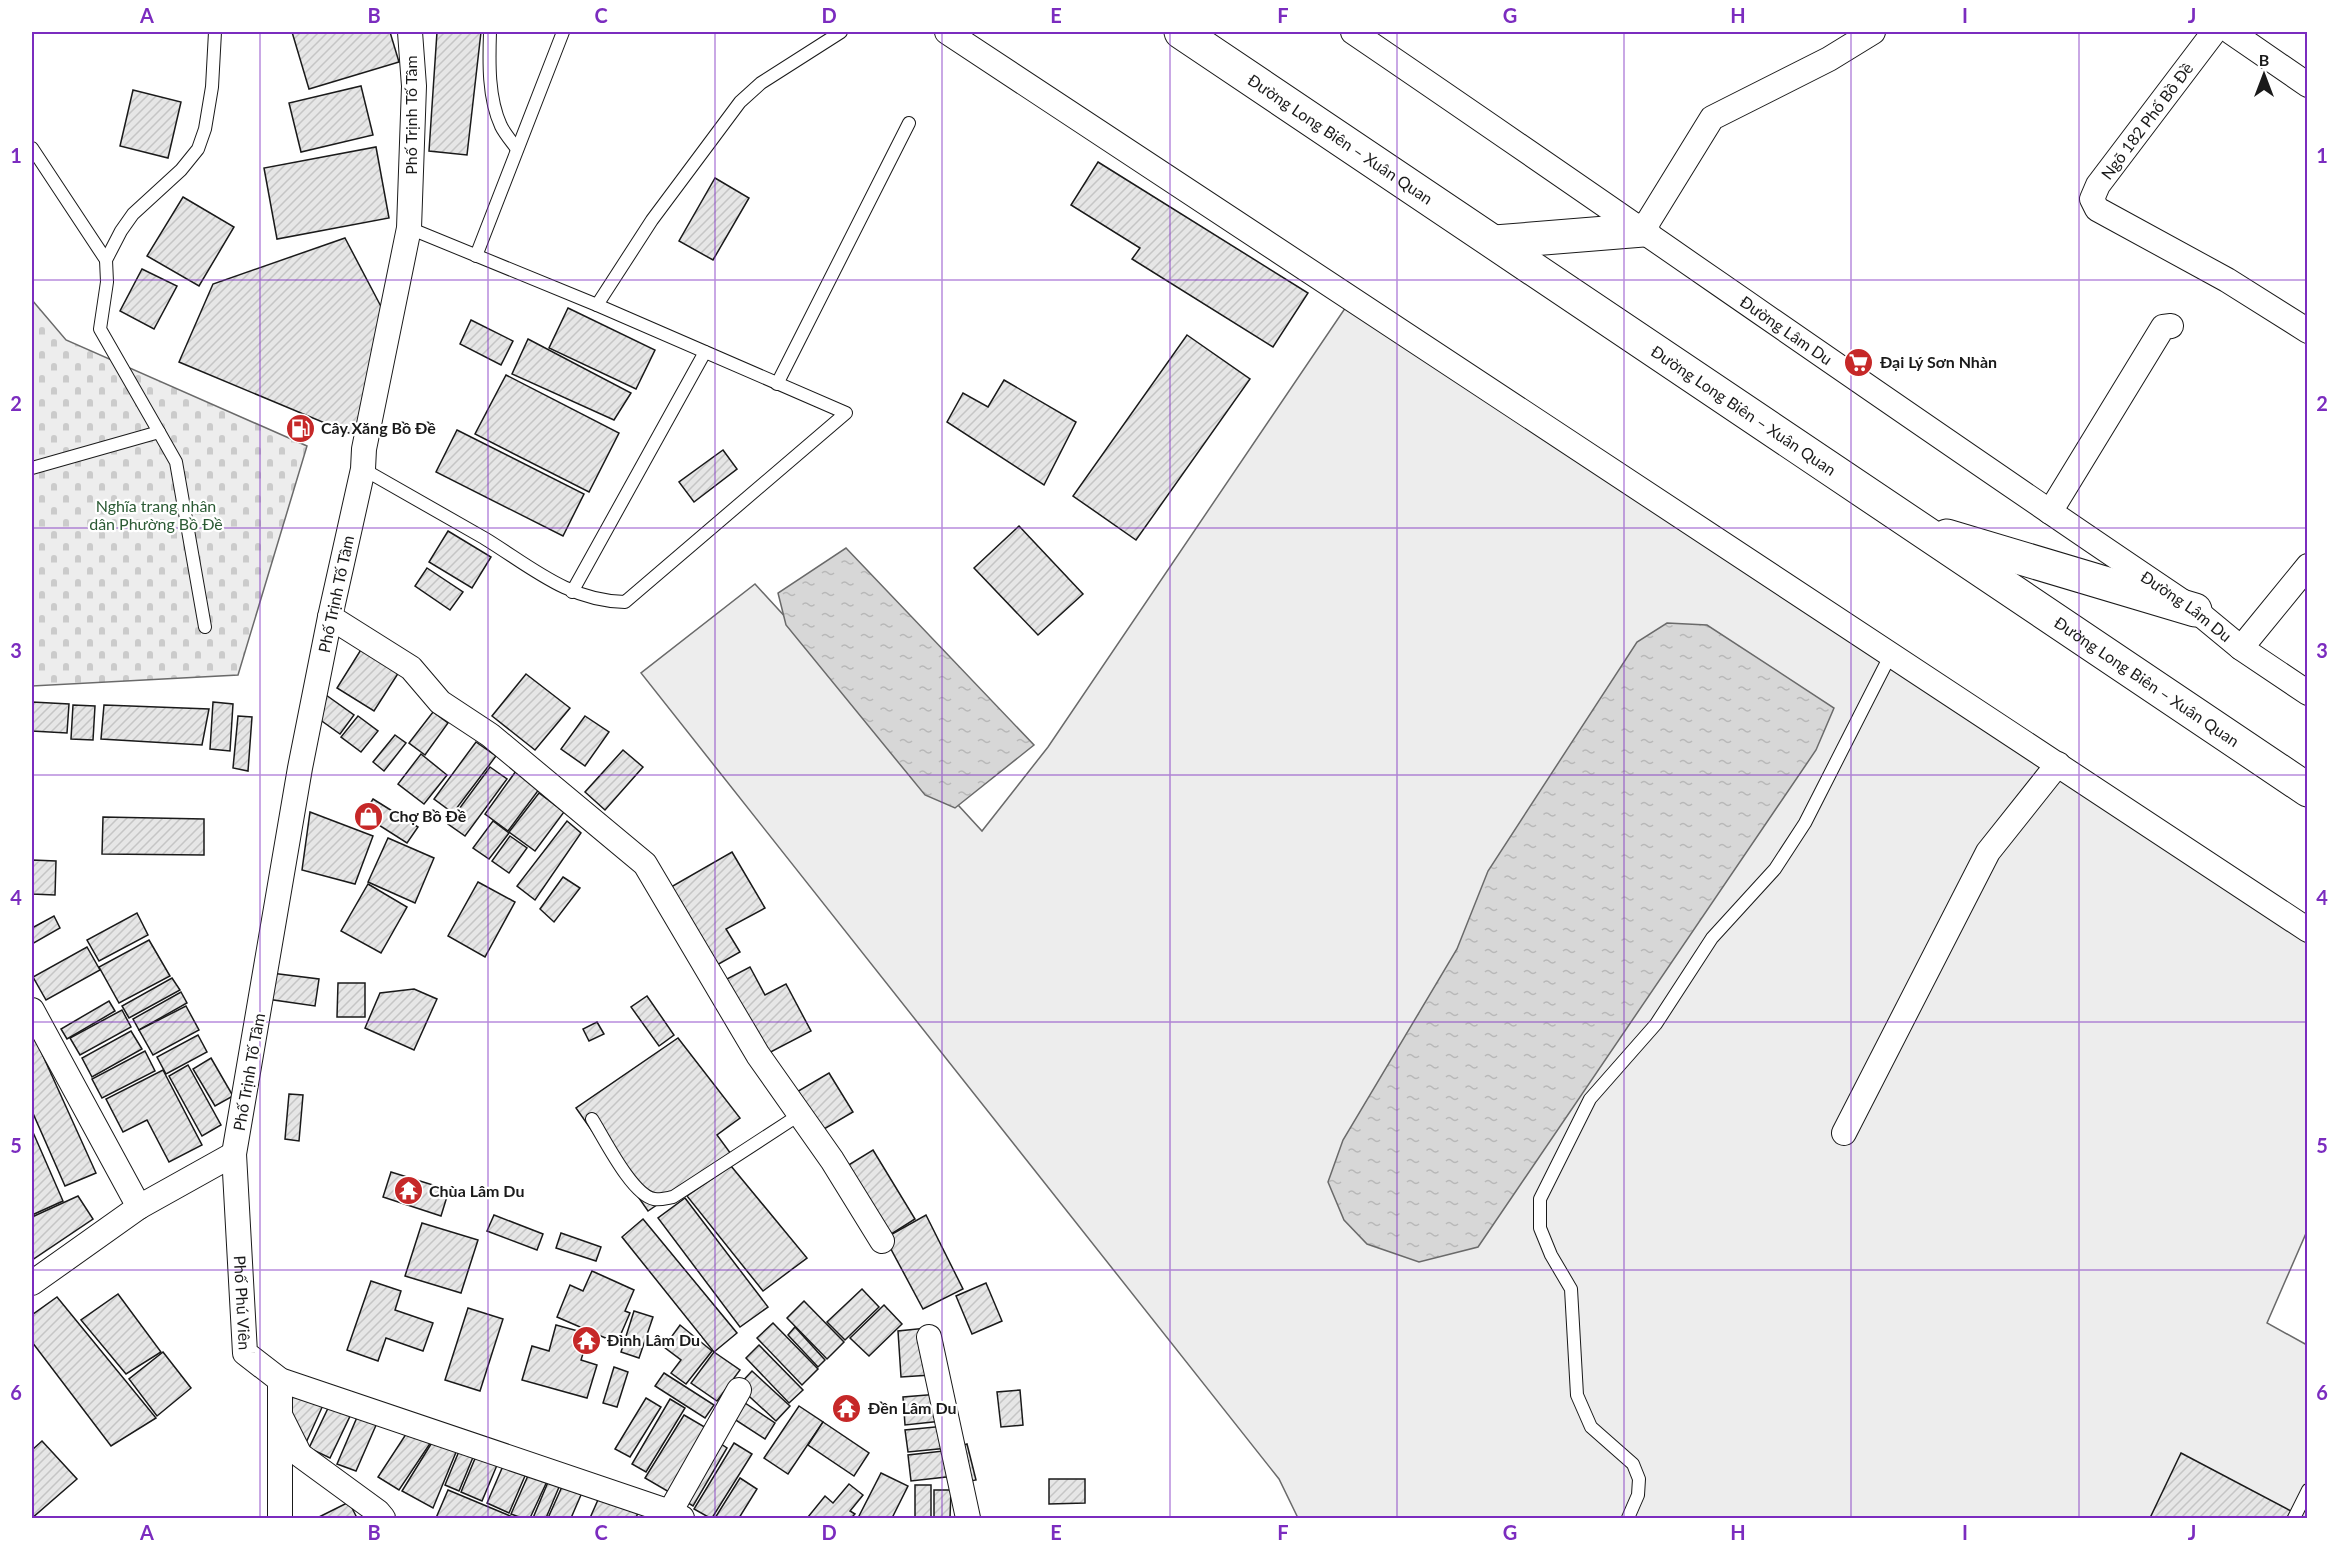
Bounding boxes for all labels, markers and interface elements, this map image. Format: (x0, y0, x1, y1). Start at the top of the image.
text: A (139, 3, 154, 27)
text: B (367, 3, 381, 27)
text: C (594, 3, 608, 27)
text: D (821, 3, 837, 27)
text: E (1050, 3, 1062, 27)
text: F (1277, 3, 1289, 27)
text: G (1503, 3, 1517, 27)
text: H (1730, 3, 1746, 27)
text: I (1962, 3, 1968, 27)
text: J (2188, 3, 2196, 27)
north arrow (2234, 45, 2294, 105)
text: B (2259, 50, 2269, 69)
street label: Phố Trịnh Tố Tâm (401, 55, 420, 175)
street label: Ngõ 182 Phố Bồ Đề (2097, 59, 2197, 183)
street label: Đường Long Biên – Xuân Quan (1245, 70, 1437, 208)
text: 1 (10, 143, 22, 167)
text: 1 (2316, 143, 2328, 167)
street label: Đường Lâm Du (1737, 291, 1836, 368)
street label: Đường Long Biên – Xuân Quan (1648, 341, 1840, 479)
supermarket icon: Đại Lý Sơn Nhàn (1843, 346, 1875, 378)
place label: Đại Lý Sơn Nhàn (1879, 352, 1997, 371)
text: 2 (10, 391, 22, 415)
text: 2 (2316, 391, 2328, 415)
fuel station icon: Cây Xăng Bồ Đề (284, 412, 316, 444)
place label: Cây Xăng Bồ Đề (321, 418, 436, 437)
park label: Nghĩa trang nhân dân Phường Bồ Đề (89, 496, 223, 533)
street label: Phố Trịnh Tố Tâm (314, 534, 357, 654)
street label: Đường Lâm Du (2138, 566, 2236, 645)
street label: Đường Long Biên – Xuân Quan (2051, 612, 2243, 750)
text: 3 (10, 638, 22, 662)
text: 3 (2316, 638, 2328, 662)
shop icon: Chợ Bồ Đề (352, 800, 384, 832)
place label: Chợ Bồ Đề (389, 806, 467, 825)
text: 4 (10, 885, 22, 909)
text: 4 (2316, 885, 2328, 909)
street label: Phố Trịnh Tố Tâm (229, 1011, 268, 1132)
text: 5 (10, 1133, 22, 1157)
text: 5 (2316, 1133, 2328, 1157)
temple icon: Chùa Lâm Du (392, 1175, 424, 1207)
place label: Chùa Lâm Du (429, 1181, 524, 1200)
street label: Phố Phú Viên (231, 1255, 255, 1351)
temple icon: Đình Lâm Du (570, 1324, 602, 1356)
place label: Đình Lâm Du (606, 1330, 700, 1349)
text: 6 (10, 1380, 22, 1404)
text: 6 (2316, 1380, 2328, 1404)
temple icon: Đền Lâm Du (831, 1392, 863, 1424)
place label: Đền Lâm Du (867, 1398, 956, 1417)
text: A (139, 1520, 154, 1544)
text: B (367, 1520, 381, 1544)
text: C (594, 1520, 608, 1544)
text: D (821, 1520, 837, 1544)
text: E (1050, 1520, 1062, 1544)
text: F (1277, 1520, 1289, 1544)
text: G (1503, 1520, 1517, 1544)
text: H (1730, 1520, 1746, 1544)
text: I (1962, 1520, 1968, 1544)
text: J (2188, 1520, 2196, 1544)

